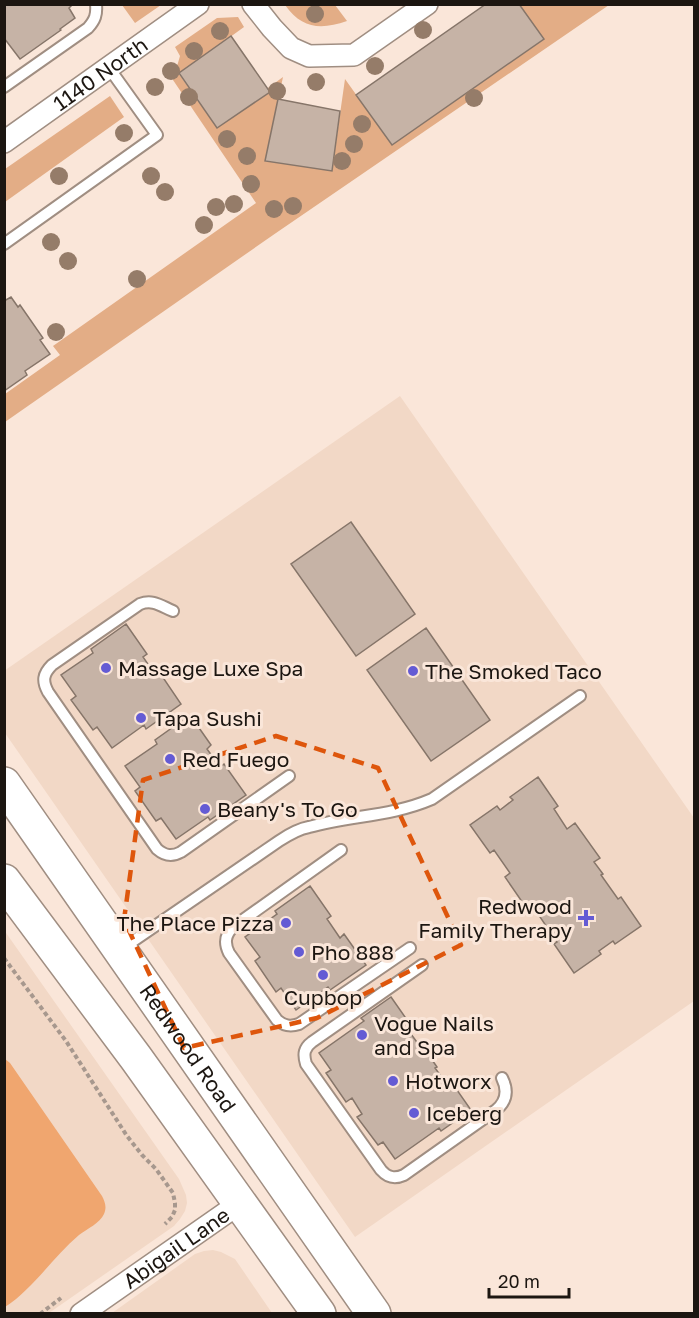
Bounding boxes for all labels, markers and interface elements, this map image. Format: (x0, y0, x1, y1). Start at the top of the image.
street label: 1140 North (48, 31, 153, 116)
place label: Massage Luxe Spa (118, 655, 303, 681)
place label: The Smoked Taco (425, 658, 602, 684)
marker: Massage Luxe Spa (99, 661, 113, 675)
marker: The Smoked Taco (406, 664, 420, 678)
place label: Tapa Sushi (153, 705, 262, 731)
marker: Tapa Sushi (134, 711, 148, 725)
place label: Red Fuego (182, 746, 289, 772)
marker: Red Fuego (163, 752, 177, 766)
place label: Beany's To Go (217, 796, 358, 822)
marker: Beany's To Go (198, 802, 212, 816)
place label: Redwood Family Therapy (418, 893, 572, 943)
marker: Redwood Family Therapy (577, 909, 595, 927)
place label: The Place Pizza (117, 910, 274, 936)
marker: The Place Pizza (279, 916, 293, 930)
place label: Pho 888 (311, 939, 394, 965)
marker: Pho 888 (292, 945, 306, 959)
marker: Cupbop (316, 968, 330, 982)
street label: Redwood Road (134, 979, 242, 1117)
place label: Cupbop (284, 984, 362, 1010)
place label: Vogue Nails and Spa (374, 1010, 494, 1060)
marker: Vogue Nails and Spa (355, 1028, 369, 1042)
place label: Hotworx (405, 1068, 492, 1094)
marker: Hotworx (386, 1074, 400, 1088)
place label: Iceberg (426, 1100, 502, 1126)
marker: Iceberg (407, 1106, 421, 1120)
street label: Abigail Lane (118, 1201, 234, 1294)
scale bar (489, 1261, 568, 1299)
text: 20 m (498, 1270, 540, 1292)

